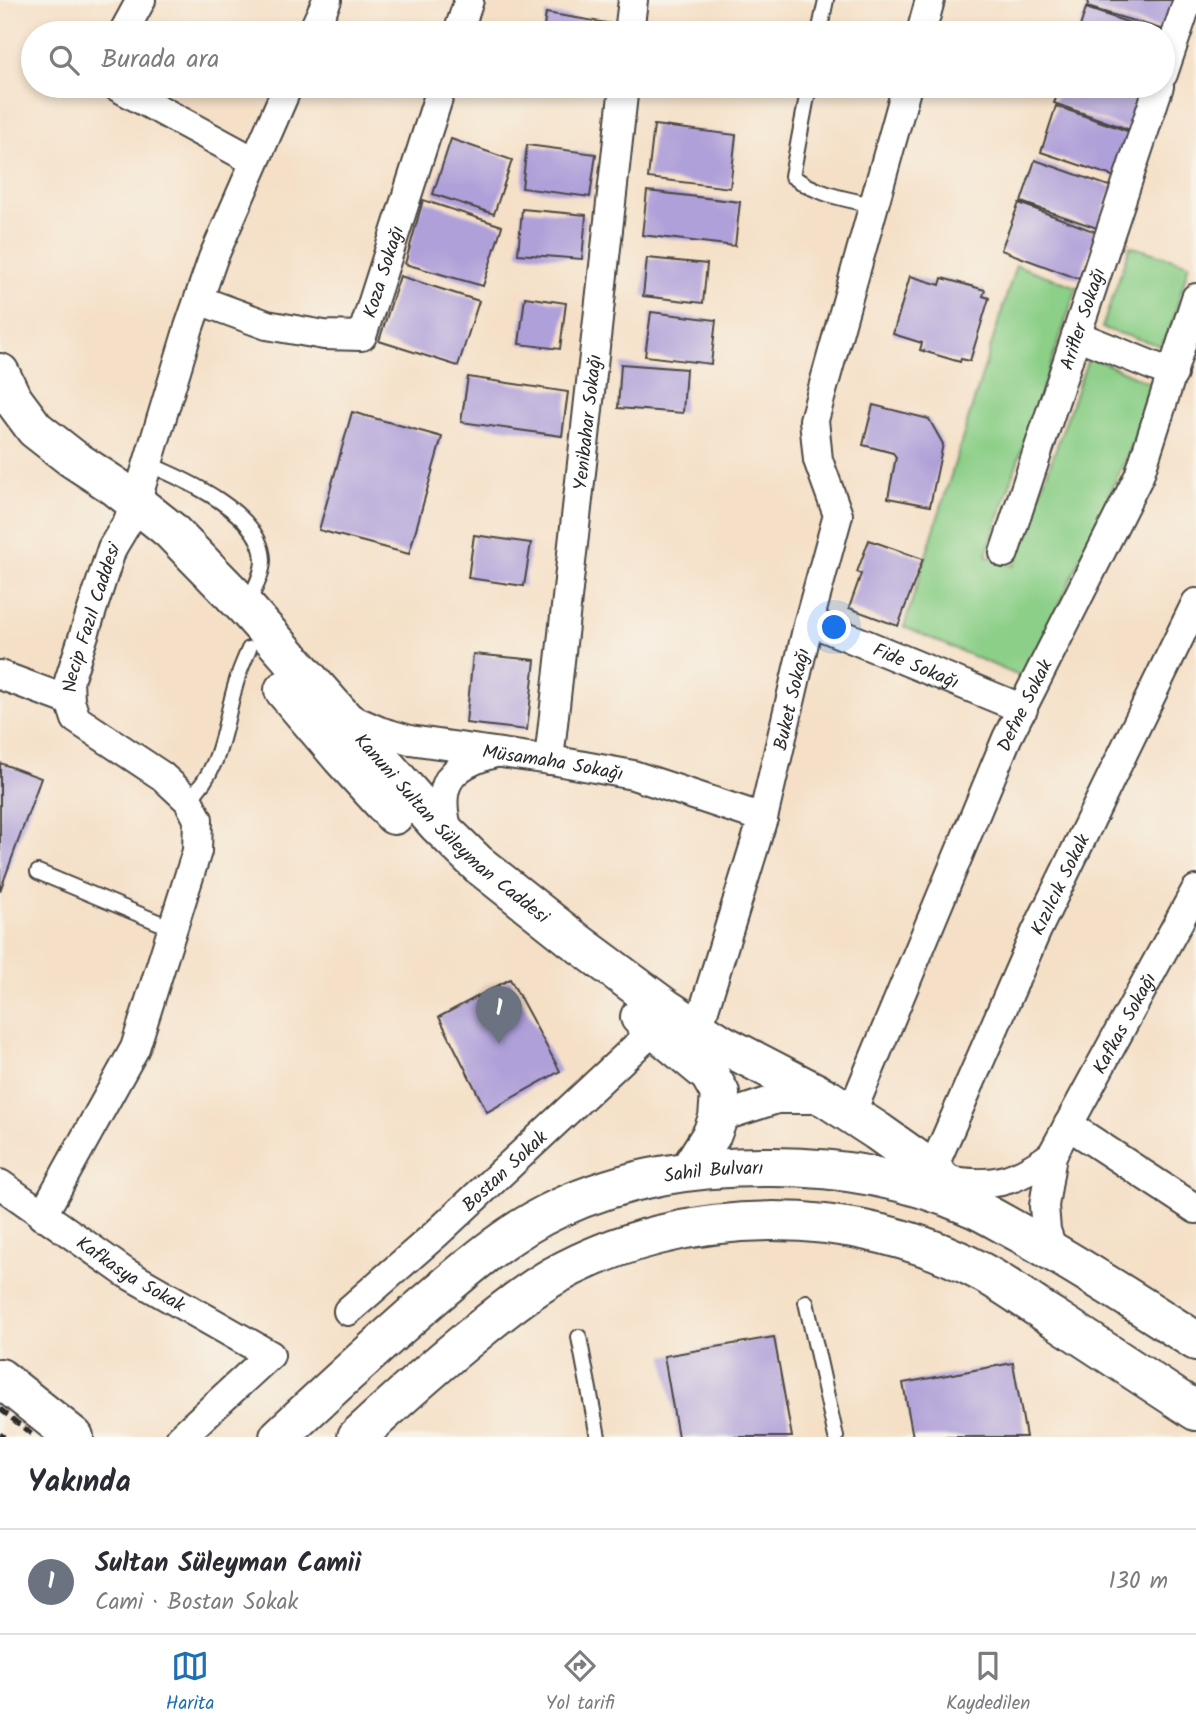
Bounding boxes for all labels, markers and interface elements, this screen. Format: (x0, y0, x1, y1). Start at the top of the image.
search box (21, 21, 1175, 98)
text: Burada ara (101, 39, 219, 81)
icon: search (45, 41, 83, 79)
street label: Koza Sokağı (356, 222, 413, 322)
street label: Arifler Sokağı (1053, 264, 1115, 374)
street label: Yenibahar Sokağı (566, 353, 611, 492)
street label: Necip Fazıl Caddesi (56, 536, 130, 693)
your location (817, 610, 851, 644)
street label: Fide Sokağı (868, 636, 963, 698)
street label: Buket Sokağı (766, 645, 819, 754)
street label: Defne Sokak (990, 655, 1061, 756)
street label: Kanuni Sultan Süleyman Caddesi (346, 727, 556, 933)
street label: Müsamaha Sokağı (480, 738, 626, 790)
street label: Kızılcık Sokak (1024, 829, 1099, 941)
street label: Kafkas Sokağı (1086, 968, 1165, 1080)
pin: 1 (476, 986, 522, 1044)
street label: Bostan Sokak (456, 1124, 555, 1220)
street label: Sahil Bulvarı (662, 1154, 763, 1192)
street label: Kafkasya Sokak (69, 1229, 191, 1321)
text: Yakında (28, 1459, 131, 1507)
text: Sultan Süleyman Camii (95, 1543, 361, 1585)
text: 1 (48, 1564, 54, 1600)
text: 130 m (1109, 1564, 1168, 1600)
text: Cami · Bostan Sokak (95, 1585, 298, 1621)
tab: Harita (166, 1647, 214, 1719)
tab: Yol tarifi (546, 1647, 615, 1719)
tab: Kaydedilen (946, 1647, 1030, 1719)

